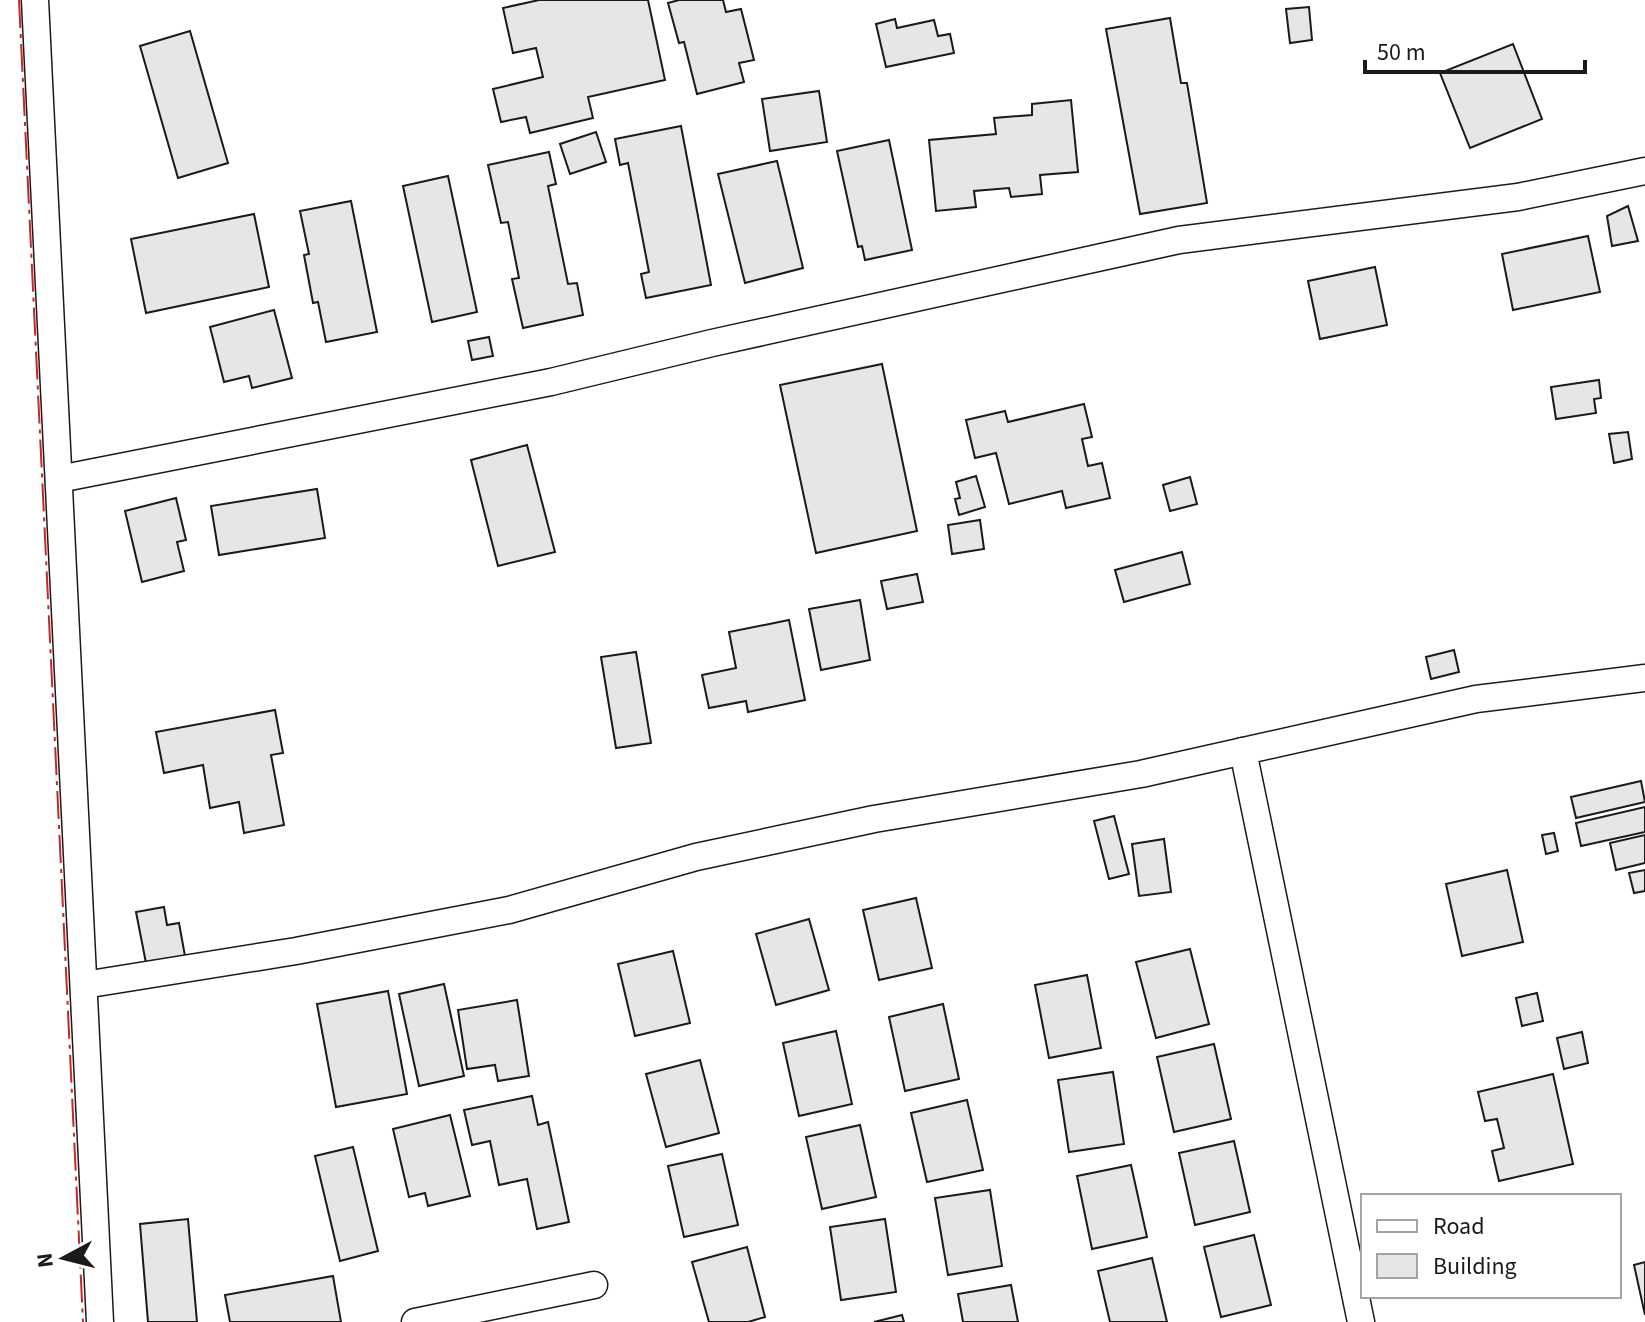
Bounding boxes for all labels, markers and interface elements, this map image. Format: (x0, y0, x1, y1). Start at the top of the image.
scale bar (1365, 24, 1585, 74)
text: 50 m (1377, 35, 1426, 70)
legend (1361, 1194, 1621, 1298)
text: Road (1433, 1209, 1485, 1244)
north arrow (24, 1218, 104, 1298)
text: Building (1433, 1249, 1517, 1284)
text: N (28, 1251, 62, 1270)

